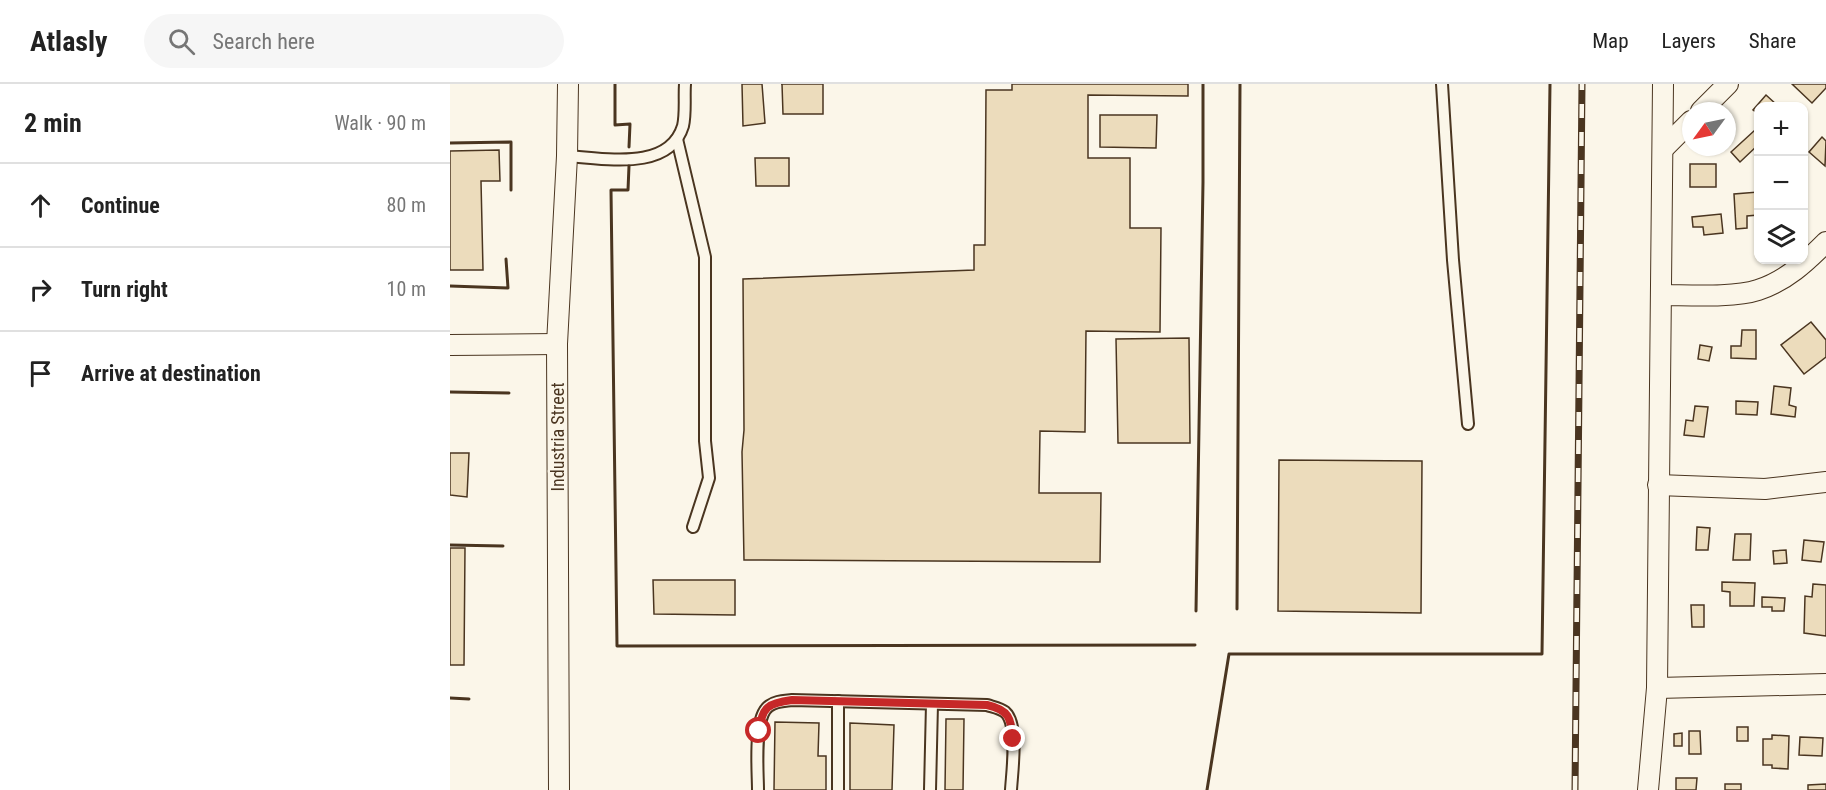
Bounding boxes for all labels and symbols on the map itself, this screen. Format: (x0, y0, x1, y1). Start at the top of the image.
north arrow (1682, 102, 1736, 156)
street label: Industria Street (547, 383, 568, 491)
route start (745, 717, 771, 743)
route end (999, 725, 1025, 751)

